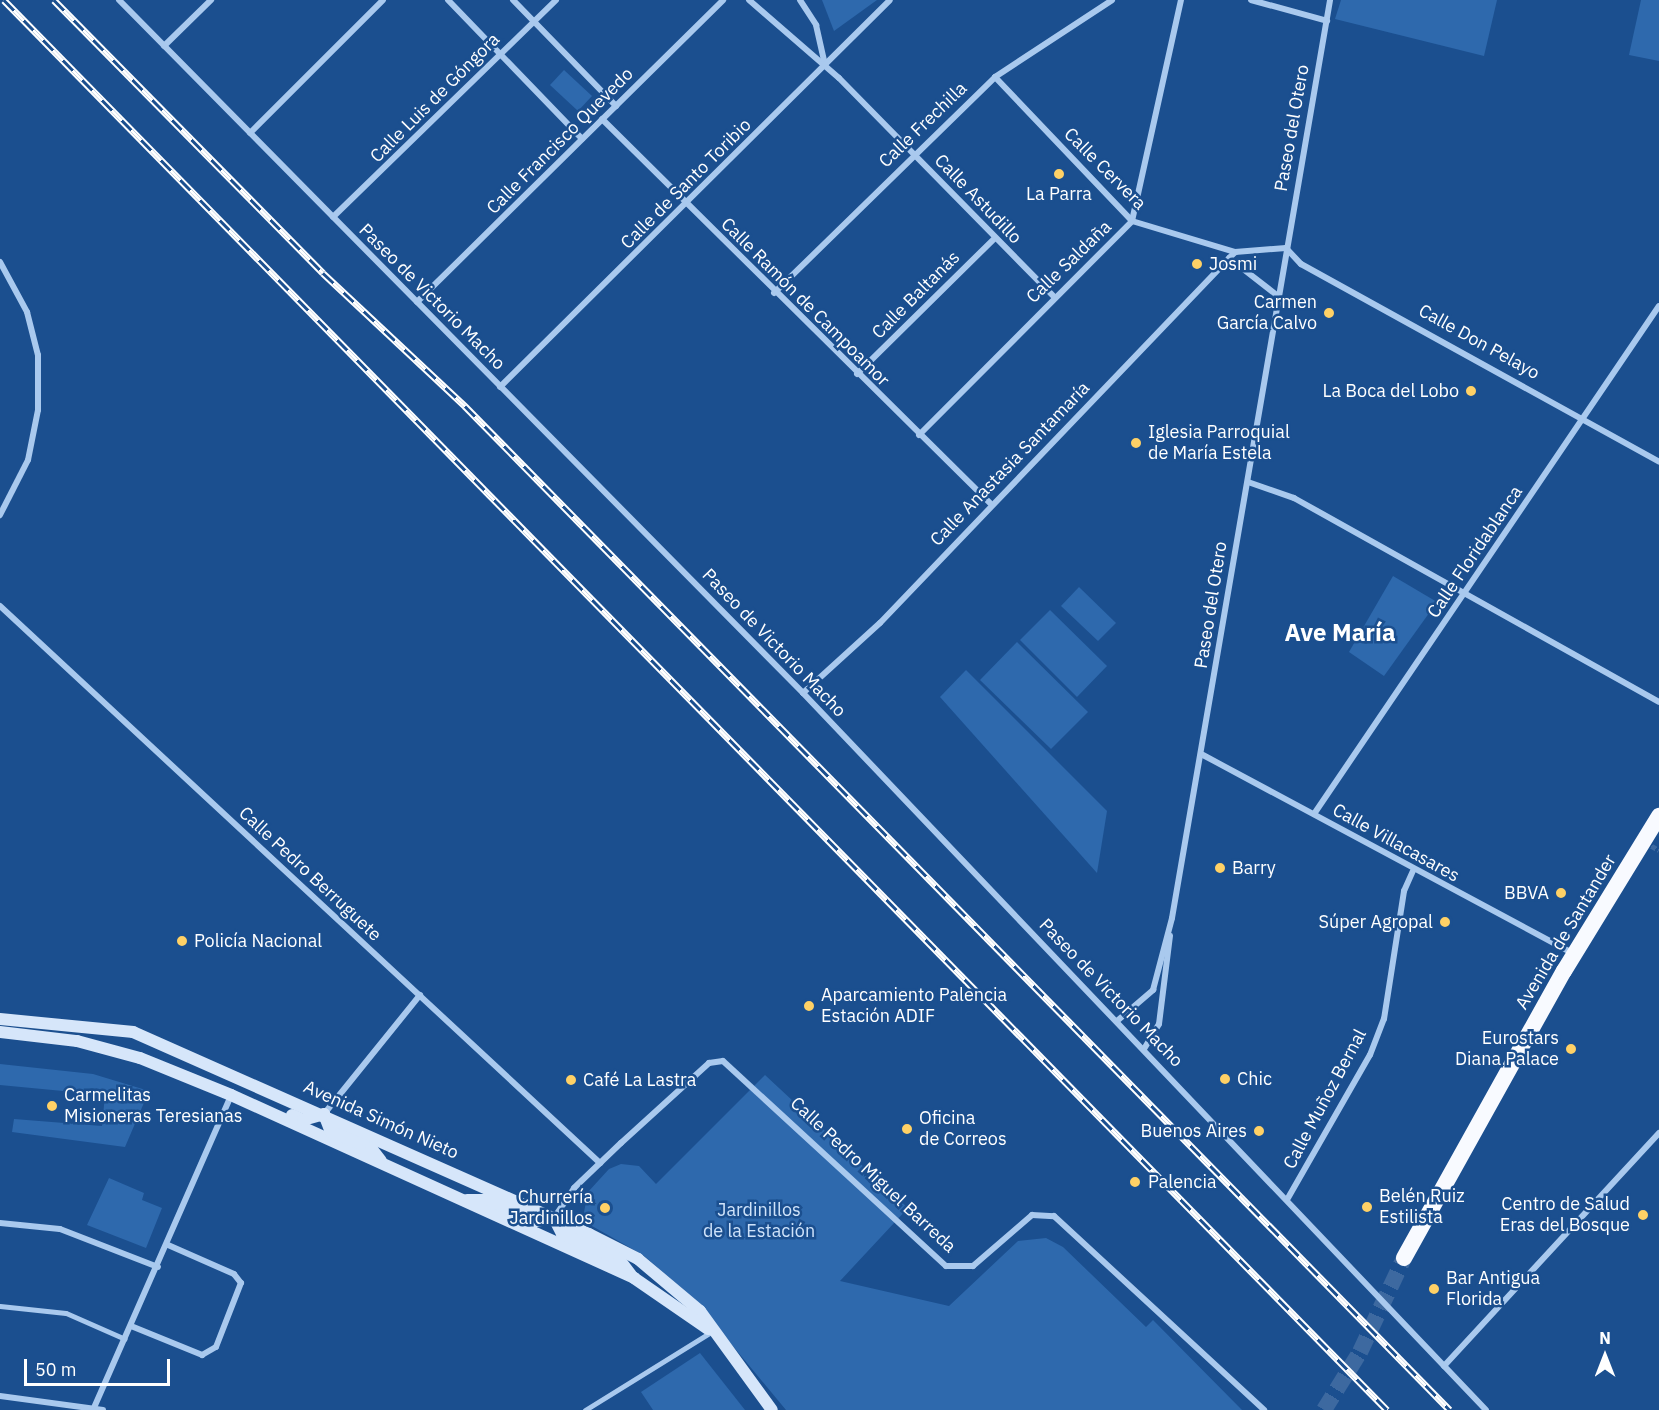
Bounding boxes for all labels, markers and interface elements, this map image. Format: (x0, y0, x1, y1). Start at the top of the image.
street label: Calle Luis de Góngora (366, 29, 504, 167)
street label: Calle Francisco Quevedo (482, 63, 638, 219)
street label: Paseo del Otero (1270, 63, 1314, 193)
street label: Calle Frechilla (875, 78, 971, 172)
street label: Calle de Santo Toribio (616, 114, 756, 254)
street label: Calle Cervera (1059, 123, 1151, 215)
street label: Calle Astudillo (930, 150, 1026, 248)
marker: La Parra (1052, 167, 1066, 181)
place label: La Parra (1026, 183, 1092, 205)
street label: Calle Ramón de Campoamor (716, 213, 894, 391)
street label: Calle Saldaña (1022, 216, 1116, 308)
street label: Paseo de Victorio Macho (354, 219, 510, 375)
street label: Calle Baltanás (868, 247, 964, 343)
place label: Josmi (1209, 253, 1257, 275)
marker: Josmi (1190, 257, 1204, 271)
place label: Carmen García Calvo (1217, 292, 1317, 334)
street label: Calle Don Pelayo (1415, 300, 1543, 384)
marker: Carmen García Calvo (1322, 306, 1336, 320)
street label: Calle Anastasia Santamaría (926, 377, 1094, 551)
place label: La Boca del Lobo (1322, 380, 1459, 402)
marker: La Boca del Lobo (1464, 384, 1478, 398)
place label: Iglesia Parroquial de María Estela (1148, 422, 1290, 464)
marker: Iglesia Parroquial de María Estela (1129, 436, 1143, 450)
street label: Calle Floridablanca (1423, 482, 1527, 622)
street label: Paseo del Otero (1190, 540, 1232, 670)
street label: Paseo de Victorio Macho (698, 564, 850, 722)
district label: Ave María (1284, 619, 1396, 647)
street label: Calle Villacasares (1329, 799, 1463, 887)
street label: Calle Pedro Berruguete (234, 802, 386, 946)
street label: Avenida de Santander (1511, 851, 1621, 1013)
place label: Barry (1232, 857, 1276, 879)
marker: Barry (1213, 861, 1227, 875)
place label: BBVA (1504, 882, 1549, 904)
marker: BBVA (1554, 886, 1568, 900)
place label: Súper Agropal (1319, 911, 1433, 933)
street label: Paseo de Victorio Macho (1035, 914, 1187, 1072)
marker: Súper Agropal (1438, 915, 1452, 929)
place label: Policía Nacional (194, 930, 322, 952)
marker: Policía Nacional (175, 934, 189, 948)
place label: Aparcamiento Palencia Estación ADIF (821, 985, 1007, 1028)
marker: Aparcamiento Palencia Estación ADIF (802, 999, 816, 1013)
street label: Calle Muñoz Bernal (1279, 1025, 1371, 1173)
place label: Eurostars Diana Palace (1455, 1028, 1559, 1070)
marker: Eurostars Diana Palace (1564, 1042, 1578, 1056)
place label: Chic (1237, 1068, 1272, 1090)
place label: Café La Lastra (583, 1069, 696, 1091)
marker: Chic (1218, 1072, 1232, 1086)
marker: Café La Lastra (564, 1073, 578, 1087)
street label: Avenida Simón Nieto (300, 1076, 462, 1164)
place label: Carmelitas Misioneras Teresianas (64, 1085, 243, 1128)
street label: Calle Pedro Miguel Barreda (786, 1093, 960, 1257)
marker: Carmelitas Misioneras Teresianas (45, 1099, 59, 1113)
place label: Oficina de Correos (919, 1108, 1007, 1150)
place label: Buenos Aires (1141, 1120, 1247, 1142)
marker: Oficina de Correos (900, 1122, 914, 1136)
marker: Buenos Aires (1252, 1124, 1266, 1138)
place label: Palencia (1148, 1171, 1217, 1193)
marker: Palencia (1126, 1173, 1144, 1191)
place label: Belén Ruiz Estilista (1379, 1186, 1464, 1228)
place label: Churrería Jardinillos (509, 1187, 593, 1230)
place label: Centro de Salud Eras del Bosque (1500, 1194, 1630, 1236)
park label: Jardinillos de la Estación (703, 1200, 815, 1242)
marker: Belén Ruiz Estilista (1360, 1200, 1374, 1214)
marker: Churrería Jardinillos (598, 1201, 612, 1215)
marker: Centro de Salud Eras del Bosque (1634, 1206, 1652, 1224)
place label: Bar Antigua Florida (1446, 1268, 1540, 1310)
marker: Bar Antigua Florida (1427, 1282, 1441, 1296)
north arrow (1575, 1326, 1635, 1386)
text: N (1599, 1328, 1611, 1348)
scale bar (27, 1347, 172, 1385)
text: 50 m (35, 1358, 77, 1381)

